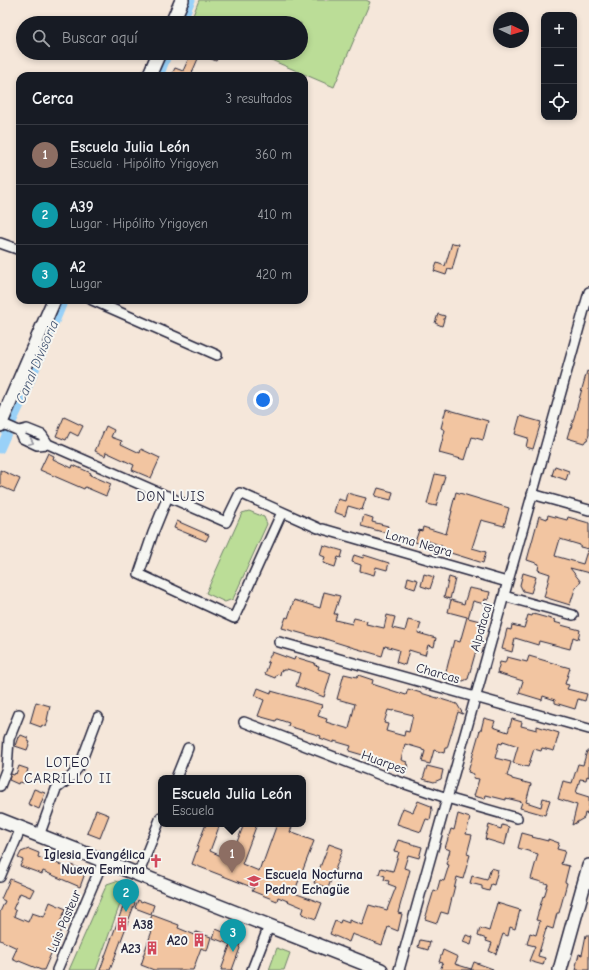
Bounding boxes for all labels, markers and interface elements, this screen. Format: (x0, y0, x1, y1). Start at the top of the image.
north arrow (493, 12, 529, 48)
map controls (541, 12, 577, 120)
button: + (541, 12, 577, 48)
search box (16, 16, 308, 60)
icon: search (30, 27, 52, 49)
text: Buscar aquí (62, 29, 138, 47)
button: − (541, 48, 577, 84)
button: locate (541, 84, 577, 120)
text: Cerca (32, 89, 74, 108)
text: 3 resultados (226, 91, 292, 106)
text: Escuela Julia León (70, 138, 190, 156)
text: 1 (42, 147, 48, 162)
text: 360 m (255, 147, 292, 162)
text: Escuela · Hipólito Yrigoyen (70, 156, 219, 171)
text: A39 (70, 198, 94, 216)
text: 2 (42, 207, 48, 222)
text: 410 m (258, 207, 292, 222)
text: Lugar · Hipólito Yrigoyen (70, 216, 208, 231)
text: A2 (70, 258, 86, 276)
text: 3 (42, 267, 48, 282)
text: 420 m (256, 267, 292, 282)
text: Lugar (70, 276, 102, 291)
water label: Canal Divisoria (12, 318, 62, 406)
your location (253, 390, 273, 410)
one-way arrow (27, 437, 35, 445)
district label: DON LUIS (136, 488, 206, 505)
street label: Loma Negra (384, 526, 454, 560)
street label: Alpatacal (467, 601, 495, 653)
street label: Charcas (414, 660, 462, 686)
street label: Huarpes (359, 747, 409, 777)
district label: LOTEO CARRILLO II (24, 754, 112, 787)
popup (158, 775, 306, 827)
text: Escuela Julia León (172, 785, 292, 803)
text: Escuela (172, 803, 214, 818)
pin: 1 (219, 840, 245, 873)
place label: Iglesia Evangélica Nueva Esmirna (44, 847, 145, 877)
church icon: Iglesia Evangélica Nueva Esmirna (148, 853, 164, 869)
place label: Escuela Nocturna Pedro Echagüe (265, 867, 363, 897)
school or university icon: Escuela Nocturna Pedro Echagüe (246, 873, 262, 889)
pin: 2 (113, 879, 139, 912)
street label: Luis Pasteur (44, 887, 84, 954)
building icon: A38 (114, 916, 130, 932)
place label: A38 (133, 917, 153, 932)
pin: 3 (220, 919, 246, 952)
building icon: A20 (191, 932, 207, 948)
place label: A20 (167, 933, 188, 948)
building icon: A23 (144, 940, 160, 956)
place label: A23 (121, 941, 141, 956)

